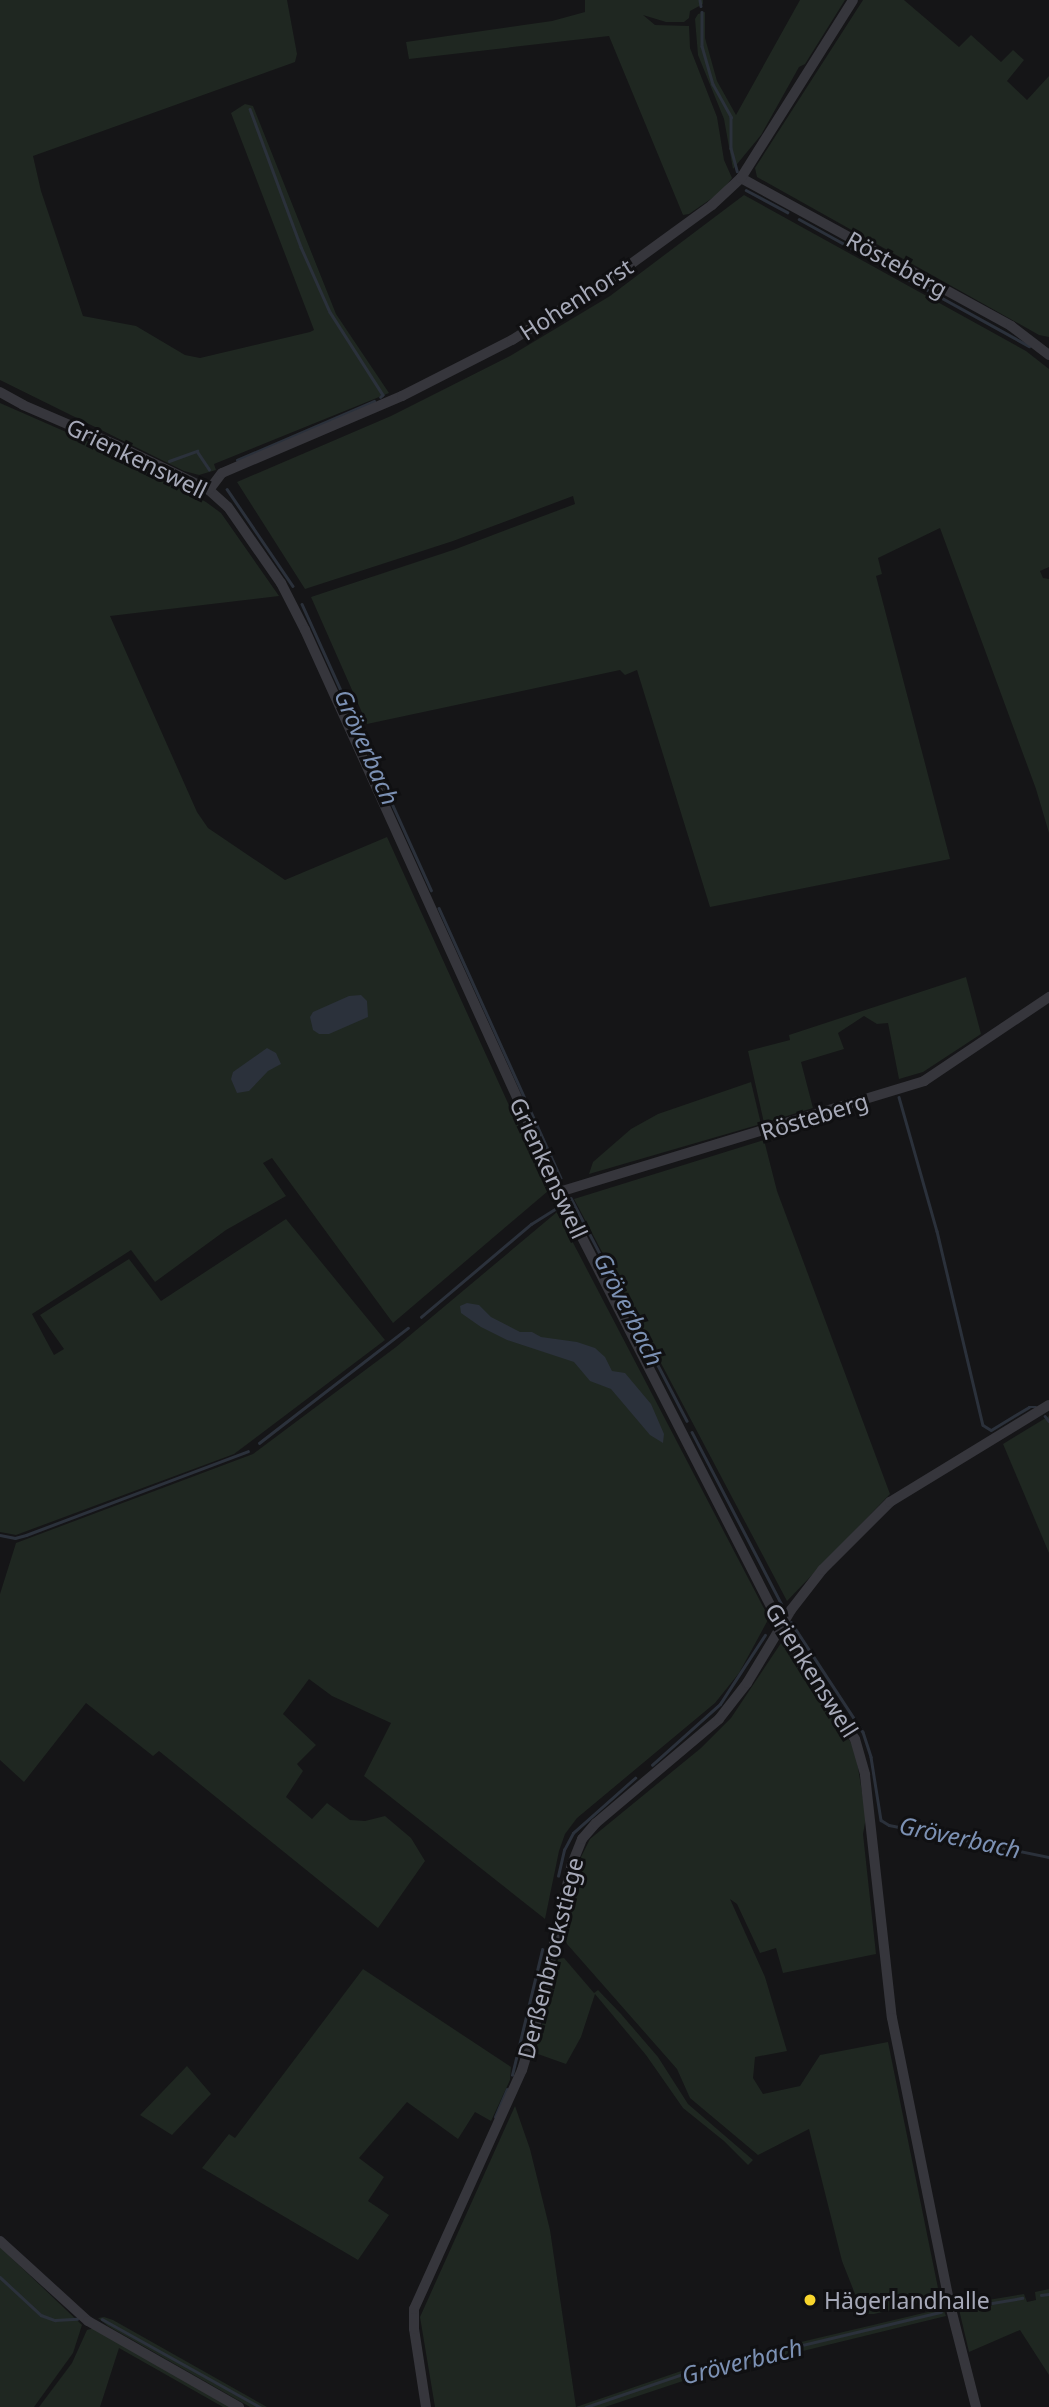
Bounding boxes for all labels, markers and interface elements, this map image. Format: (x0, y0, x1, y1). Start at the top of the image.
street label: Rösteberg (842, 225, 952, 303)
street label: Hohenhorst (514, 252, 638, 346)
street label: Grienkenswell (62, 412, 212, 504)
water label: Gröverbach (329, 685, 405, 809)
street label: Rösteberg (757, 1087, 871, 1145)
street label: Grienkenswell (504, 1093, 594, 1243)
water label: Gröverbach (588, 1247, 670, 1371)
street label: Grienkenswell (760, 1598, 864, 1742)
water label: Gröverbach (897, 1810, 1023, 1864)
street label: Derßenbrockstiege (512, 1854, 588, 2062)
place label: Hägerlandhalle (824, 2286, 990, 2314)
marker: Hägerlandhalle (802, 2292, 818, 2308)
water label: Gröverbach (679, 2332, 805, 2390)

